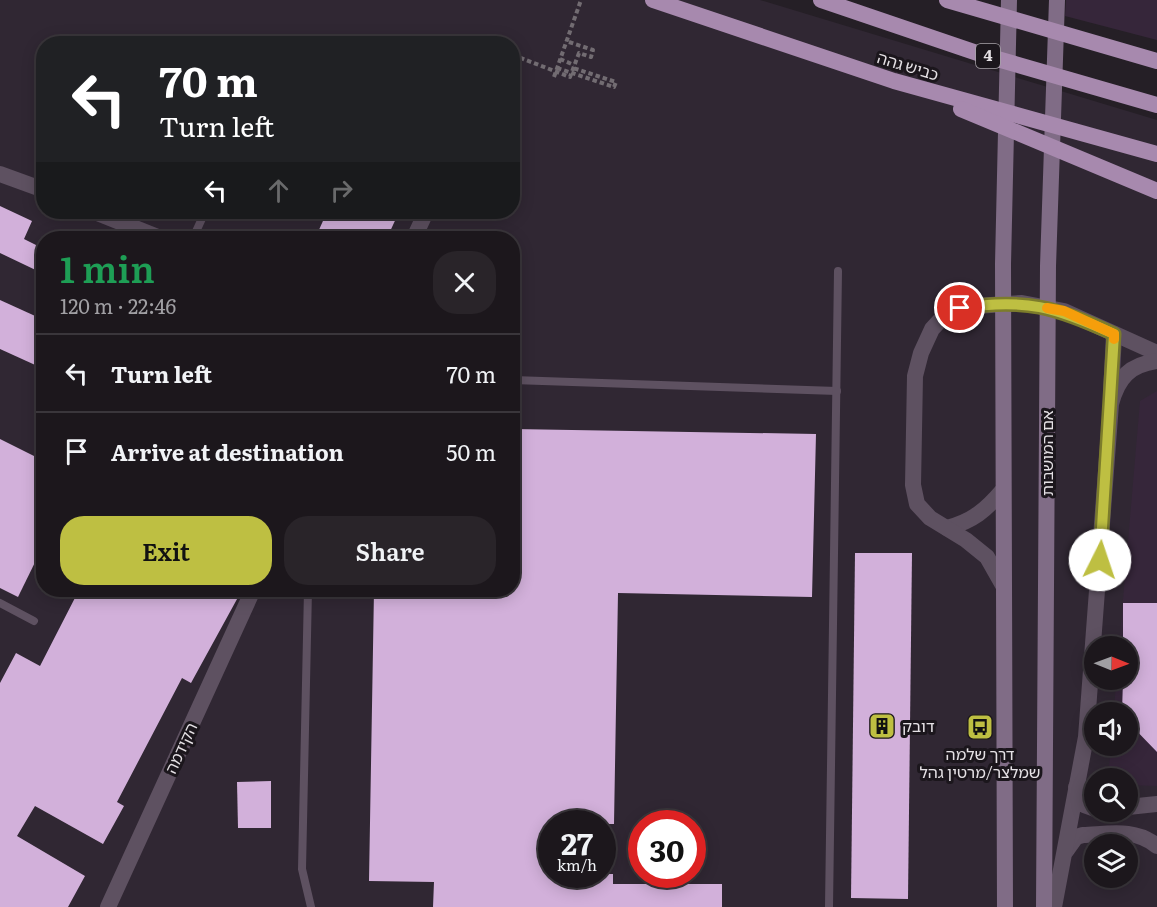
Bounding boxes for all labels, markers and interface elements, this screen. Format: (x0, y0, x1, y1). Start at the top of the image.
street label: כביש גהה (875, 44, 942, 86)
road number: 4 (976, 44, 1000, 68)
text: 70 m (159, 48, 258, 110)
icon: left (60, 60, 138, 138)
text: Turn left (159, 105, 274, 145)
icon: left (199, 174, 232, 207)
icon: ahead (262, 174, 295, 207)
icon: right (325, 174, 358, 207)
text: 1 min (60, 241, 155, 294)
button: close (433, 251, 496, 314)
pin (934, 282, 985, 333)
text: 120 m · 22:46 (60, 290, 176, 320)
icon: arrive (943, 291, 976, 324)
icon: left (60, 357, 93, 390)
text: Turn left (111, 357, 212, 390)
text: 70 m (446, 357, 496, 390)
street label: אם המושבות (1034, 410, 1058, 496)
icon: arrive (60, 435, 93, 468)
text: Arrive at destination (111, 435, 344, 468)
text: 50 m (446, 435, 496, 468)
button: Exit (60, 516, 272, 585)
button: Share (284, 516, 496, 585)
position arrow (1068, 528, 1132, 592)
north arrow (1084, 636, 1138, 690)
map controls (1084, 636, 1138, 888)
button: sound (1084, 702, 1138, 756)
building icon: דובק (867, 711, 897, 741)
bus stop icon: דרך שלמה שמלצר/מרטין גהל (965, 712, 995, 742)
place label: דובק (902, 713, 935, 737)
street label: הקידמה (158, 718, 202, 777)
place label: דרך שלמה שמלצר/מרטין גהל (919, 741, 1041, 783)
button: search (1084, 768, 1138, 822)
speed limit sign: 30 (628, 810, 706, 888)
text: 27 (561, 820, 593, 864)
button: layers (1084, 834, 1138, 888)
text: km/h (557, 853, 597, 876)

